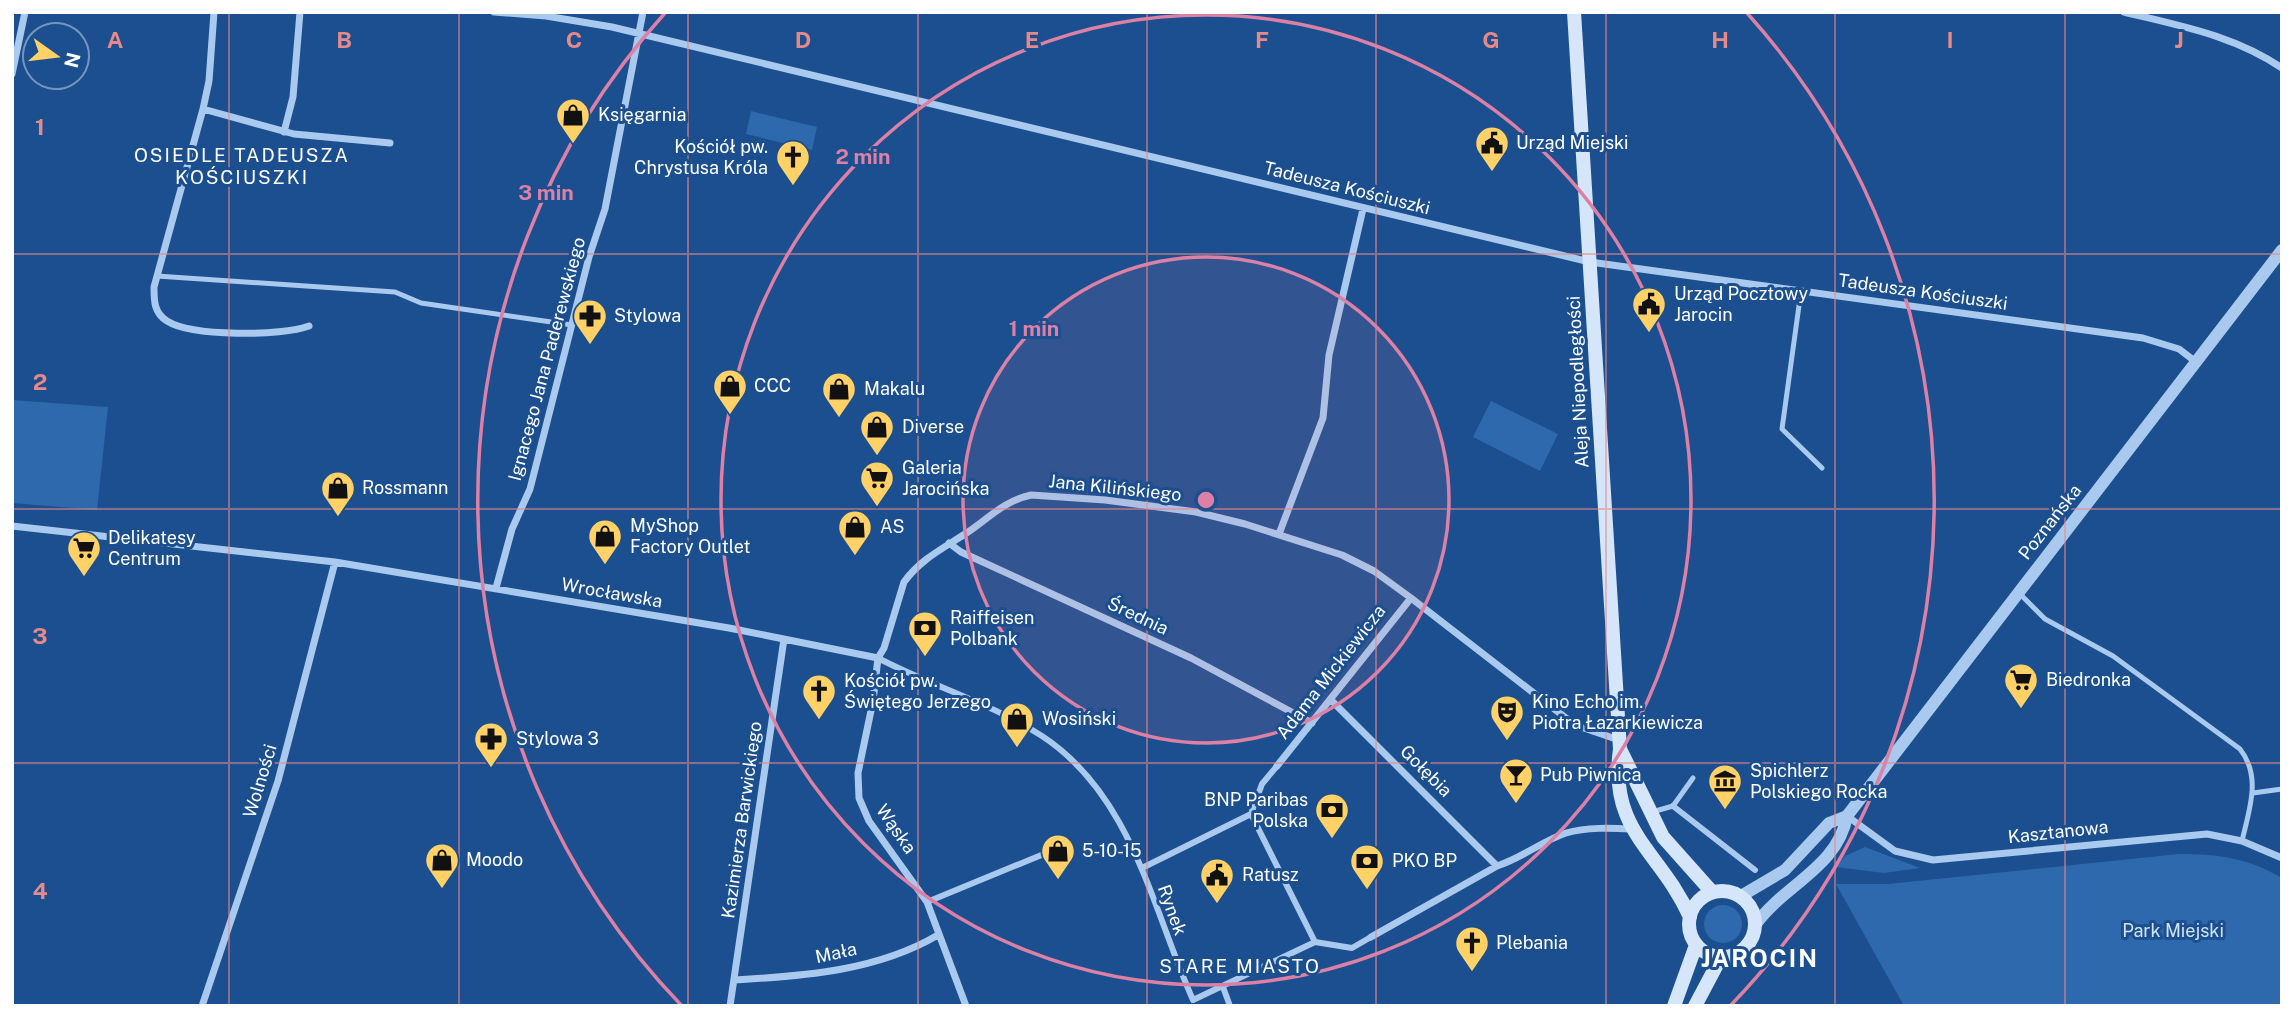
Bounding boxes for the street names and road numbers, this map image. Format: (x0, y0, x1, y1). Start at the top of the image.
street label: Tadeusza Kościuszki (1262, 157, 1433, 218)
street label: Ignacego Jana Paderewskiego (504, 235, 589, 483)
street label: Tadeusza Kościuszki (1837, 269, 2009, 314)
street label: Aleja Niepodległości (1562, 295, 1593, 469)
street label: Jana Kilińskiego (1048, 470, 1183, 505)
street label: Poznańska (2014, 480, 2085, 563)
street label: Wrocławska (560, 573, 664, 612)
street label: Średnia (1104, 591, 1172, 639)
street label: Adama Mickiewicza (1272, 600, 1390, 743)
street label: Kazimierza Barwickiego (717, 720, 766, 920)
street label: Gołębia (1396, 740, 1457, 801)
street label: Wolności (238, 742, 281, 820)
street label: Wąska (872, 800, 921, 857)
street label: Kasztanowa (2007, 816, 2109, 847)
street label: Rynek (1154, 882, 1191, 938)
street label: Mała (813, 938, 859, 967)

